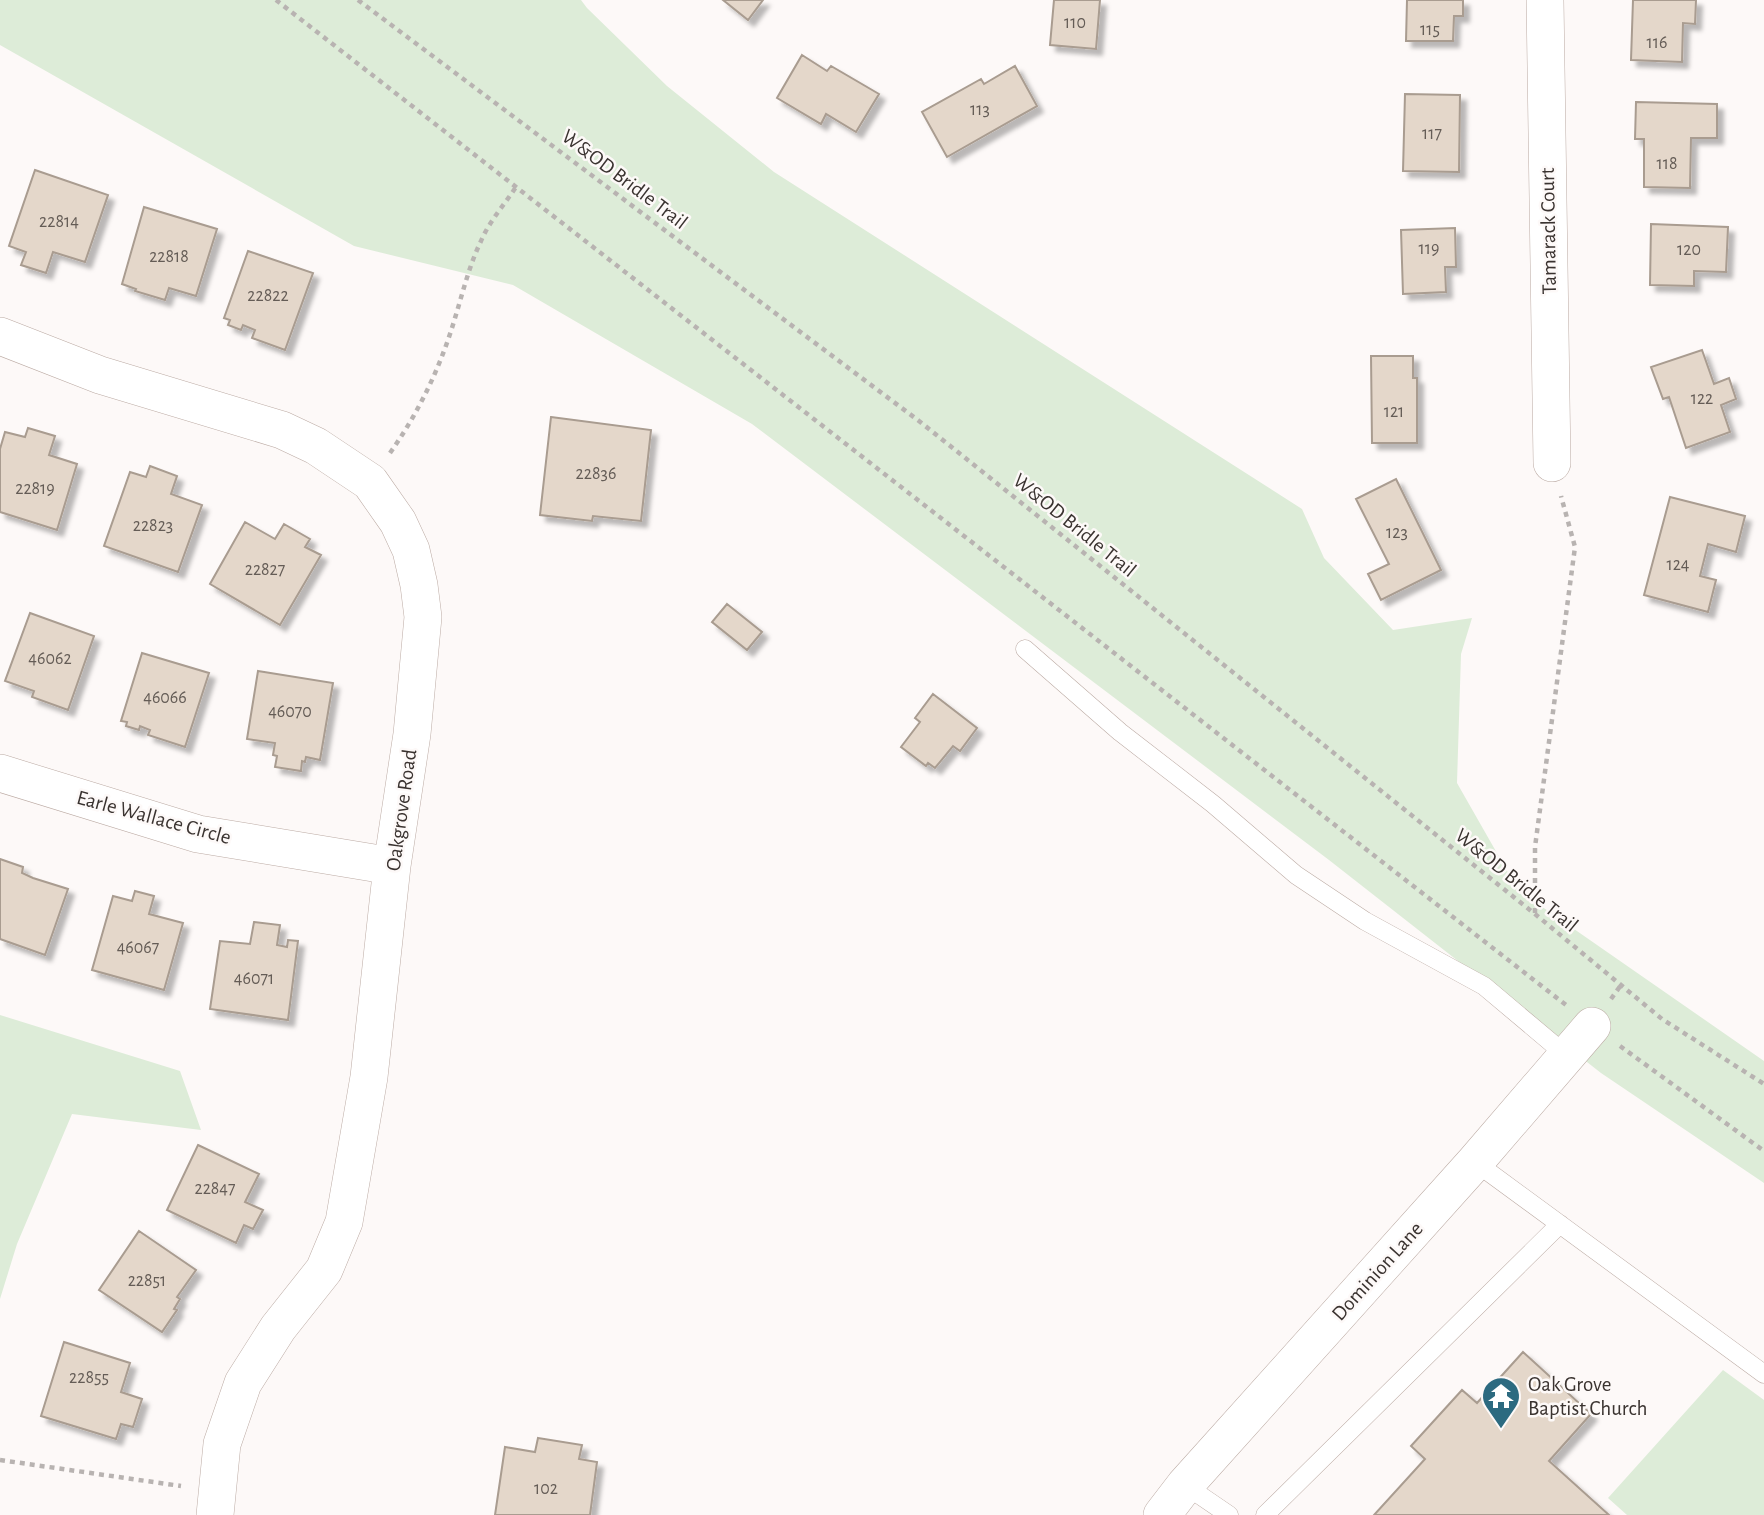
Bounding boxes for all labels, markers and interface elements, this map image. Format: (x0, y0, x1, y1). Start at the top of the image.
house number: 110 (1064, 14, 1086, 32)
house number: 115 (1420, 21, 1440, 39)
house number: 116 (1647, 34, 1667, 52)
house number: 113 (970, 101, 990, 119)
street label: W&OD Bridle Trail (558, 125, 691, 233)
house number: 117 (1422, 125, 1442, 143)
house number: 118 (1657, 155, 1677, 173)
street label: Tamarack Court (1537, 167, 1560, 295)
house number: 22814 (39, 213, 79, 231)
house number: 119 (1419, 240, 1439, 258)
house number: 120 (1677, 241, 1701, 259)
house number: 22818 (149, 248, 189, 266)
house number: 22822 (247, 287, 289, 305)
house number: 122 (1691, 390, 1713, 408)
house number: 121 (1384, 403, 1404, 421)
house number: 22836 (576, 465, 616, 483)
street label: W&OD Bridle Trail (1009, 470, 1140, 581)
house number: 22819 (15, 480, 55, 498)
house number: 22823 (133, 517, 173, 535)
house number: 123 (1386, 524, 1408, 542)
house number: 124 (1666, 556, 1690, 574)
house number: 22827 (245, 561, 285, 579)
house number: 46062 (28, 650, 72, 668)
house number: 46066 (143, 689, 187, 707)
house number: 46070 (268, 703, 312, 721)
street label: Oakgrove Road (383, 748, 420, 872)
street label: Earle Wallace Circle (75, 787, 233, 848)
street label: W&OD Bridle Trail (1451, 825, 1582, 936)
house number: 46067 (117, 939, 159, 957)
house number: 46071 (234, 970, 274, 988)
house number: 22847 (194, 1180, 236, 1198)
street label: Dominion Lane (1328, 1218, 1427, 1325)
house number: 22851 (128, 1272, 166, 1290)
house number: 22855 (69, 1369, 109, 1387)
place label: Oak Grove Baptist Church (1528, 1374, 1648, 1419)
temple icon: Oak Grove Baptist Church (1480, 1375, 1522, 1430)
house number: 102 (534, 1480, 558, 1498)

